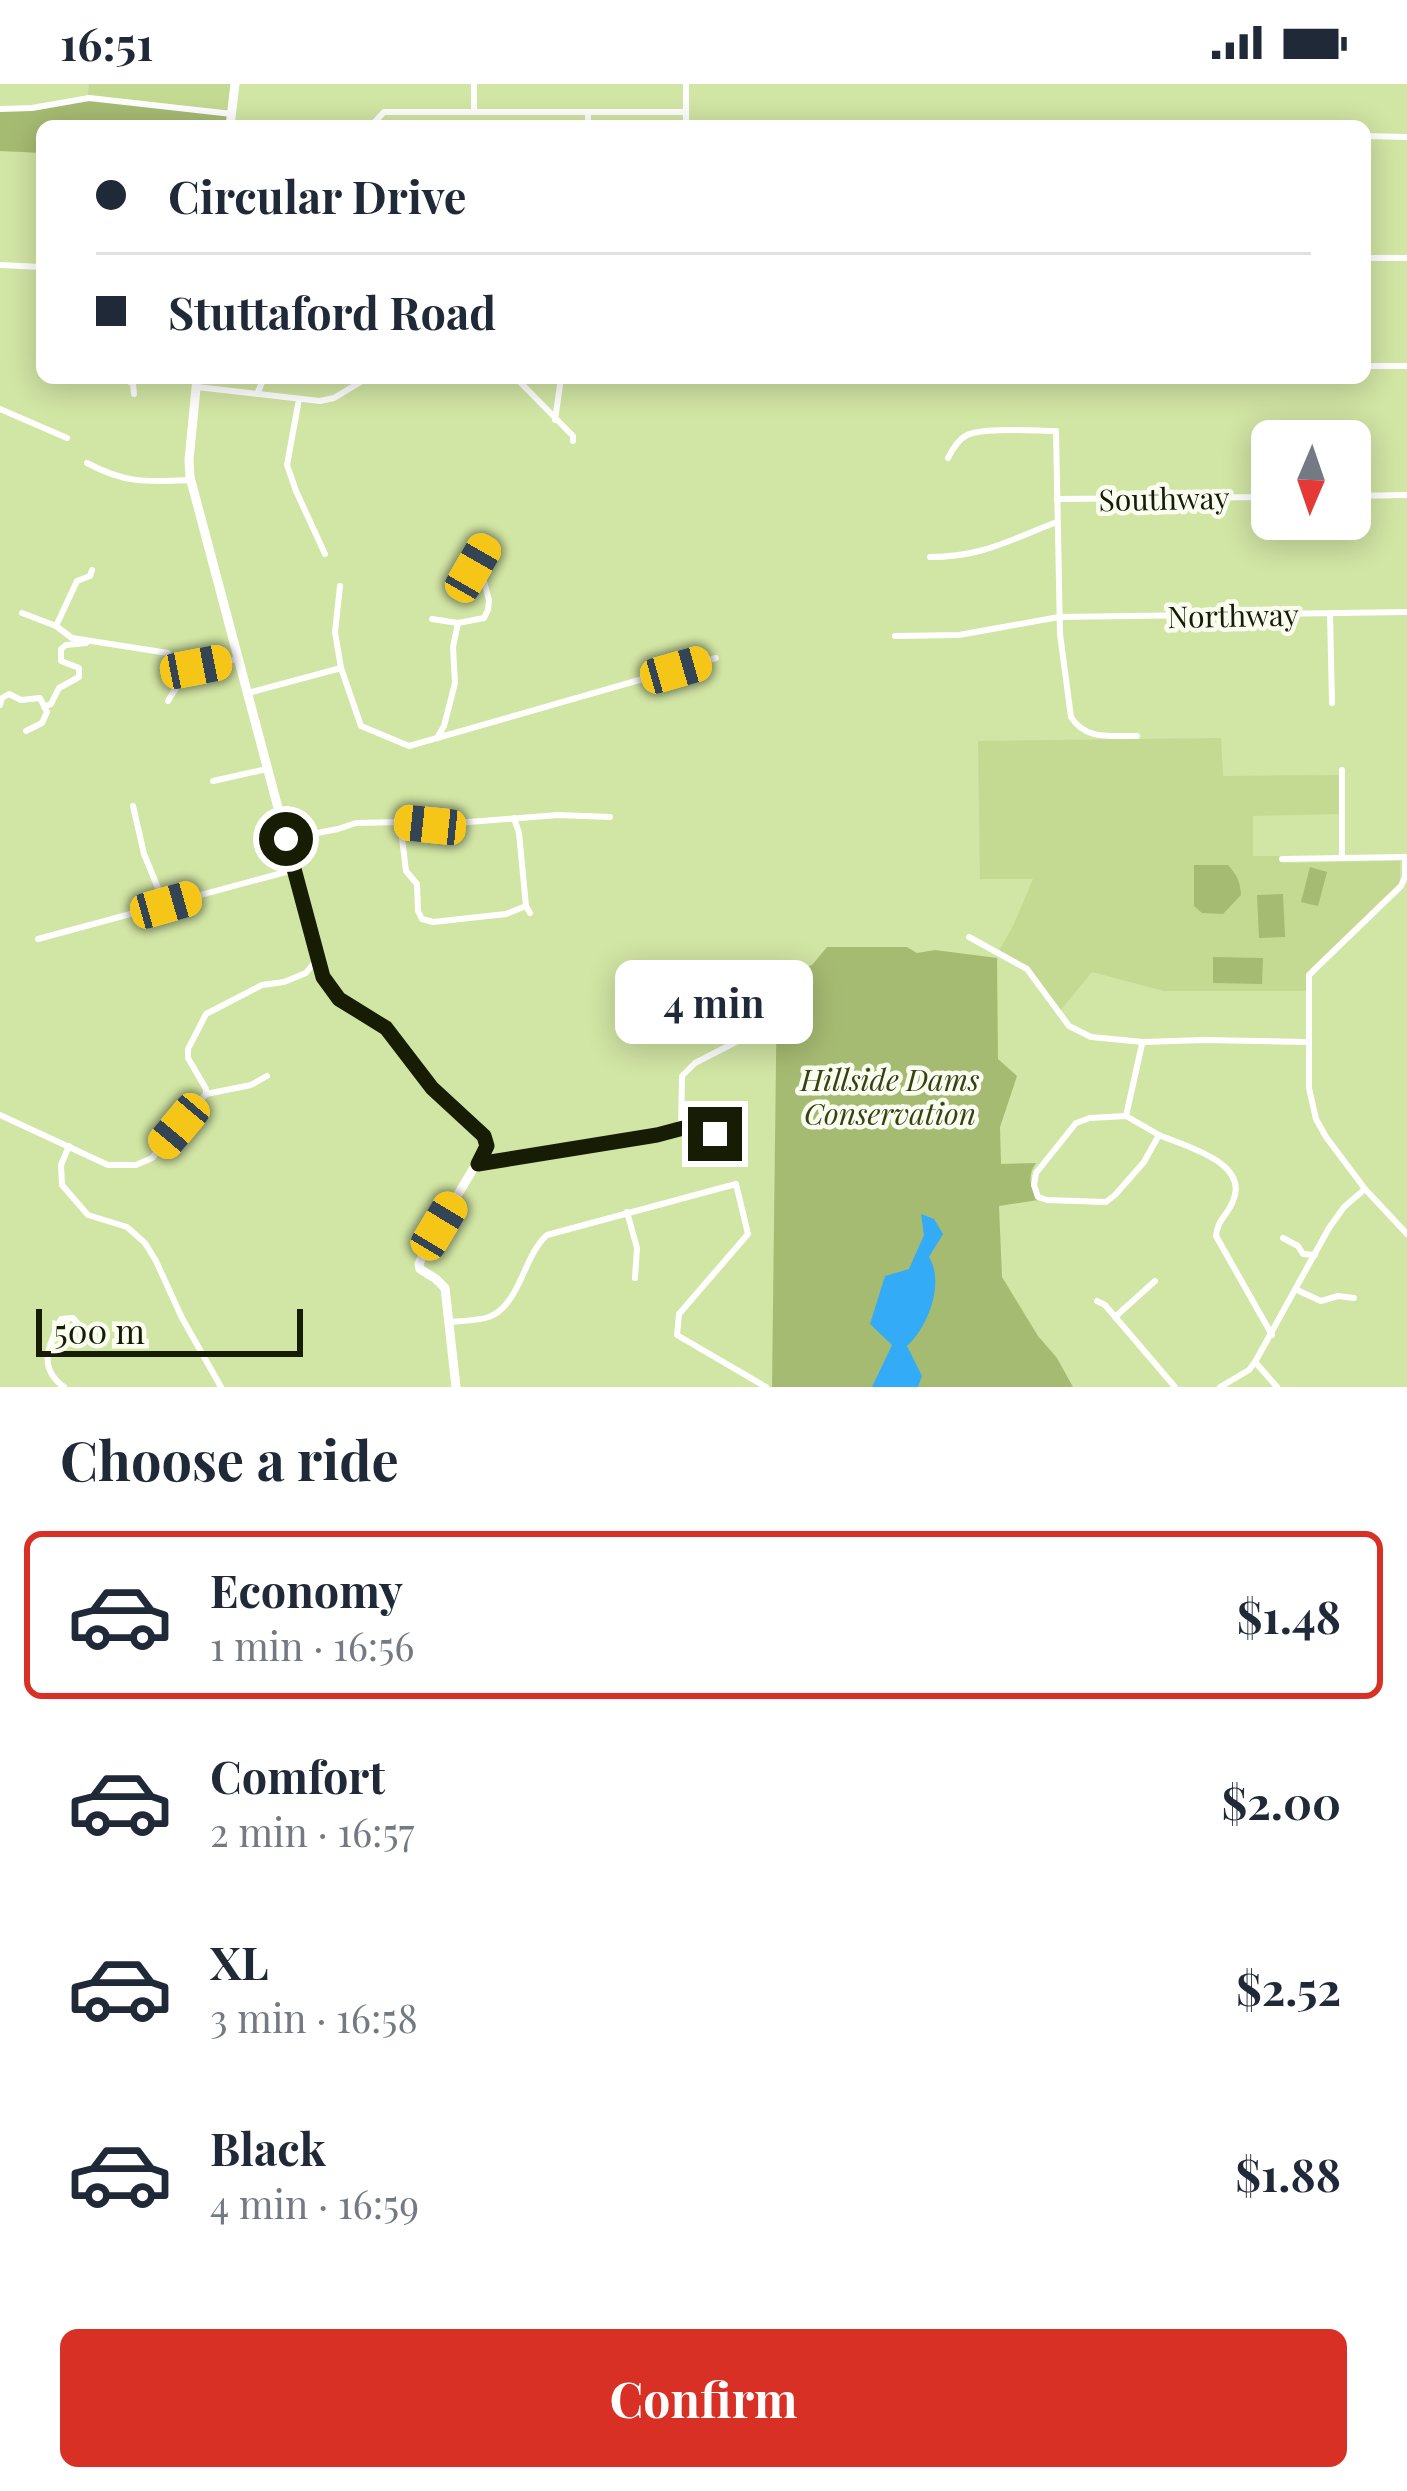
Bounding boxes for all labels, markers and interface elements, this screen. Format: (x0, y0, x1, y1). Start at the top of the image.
text: 16:51 (60, 12, 153, 72)
text: Circular Drive (168, 165, 467, 225)
text: Stuttaford Road (168, 281, 496, 341)
north arrow (1251, 420, 1371, 540)
map controls (1251, 420, 1371, 540)
street label: Southway (1098, 477, 1230, 519)
car (439, 528, 507, 608)
street label: Northway (1167, 594, 1299, 636)
car (157, 642, 235, 692)
car (636, 643, 716, 697)
car (392, 803, 468, 847)
route start (259, 812, 313, 866)
car (126, 878, 206, 932)
callout: 4 min (616, 960, 814, 1044)
text: 4 min (664, 976, 764, 1028)
park label: Hillside Dams Conservation (800, 1059, 979, 1133)
car (142, 1087, 216, 1165)
route end (688, 1107, 742, 1161)
car (405, 1186, 473, 1266)
scale bar (36, 1303, 303, 1356)
text: 500 m (54, 1308, 145, 1352)
text: Choose a ride (60, 1423, 399, 1495)
text: Economy (210, 1559, 403, 1619)
icon: car (66, 1561, 174, 1669)
text: $1.48 (1237, 1585, 1341, 1645)
text: 1 min · 16:56 (210, 1619, 415, 1671)
text: Comfort (210, 1745, 385, 1805)
icon: car (66, 1747, 174, 1855)
text: $2.00 (1221, 1771, 1341, 1831)
text: 2 min · 16:57 (210, 1805, 414, 1857)
text: XL (210, 1931, 269, 1991)
icon: car (66, 1933, 174, 2041)
text: $2.52 (1236, 1957, 1341, 2017)
text: 3 min · 16:58 (210, 1991, 418, 2043)
text: Black (210, 2117, 326, 2177)
icon: car (66, 2119, 174, 2227)
text: $1.88 (1235, 2143, 1341, 2203)
text: 4 min · 16:59 (210, 2177, 419, 2229)
button: Confirm (60, 2329, 1347, 2467)

